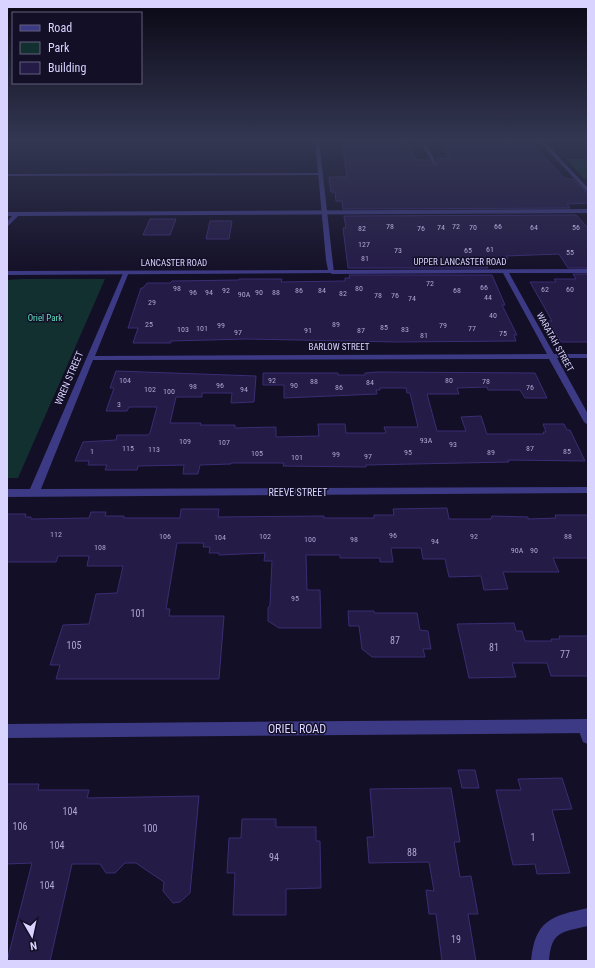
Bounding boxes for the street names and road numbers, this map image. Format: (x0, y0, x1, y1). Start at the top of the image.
street label: UPPER LANCASTER ROAD (414, 257, 506, 267)
street label: LANCASTER ROAD (141, 258, 207, 268)
street label: WARATAH STREET (535, 311, 576, 374)
street label: BARLOW STREET (308, 342, 370, 352)
street label: WREN STREET (53, 349, 85, 407)
street label: REEVE STREET (268, 487, 328, 498)
street label: ORIEL ROAD (268, 722, 326, 736)

